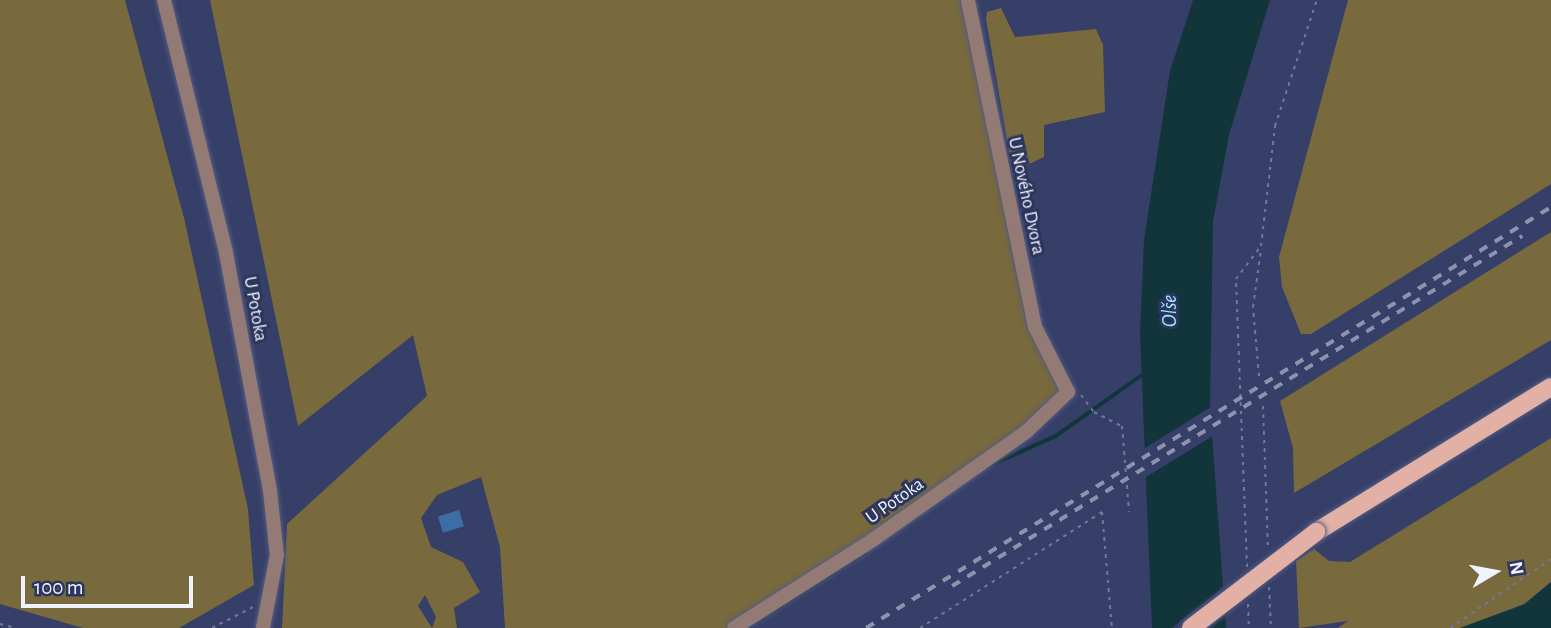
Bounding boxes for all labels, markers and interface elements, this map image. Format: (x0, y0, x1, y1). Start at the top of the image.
street label: U Nového Dvora (1002, 135, 1050, 257)
street label: U Potoka (238, 275, 272, 343)
water label: Olše (1157, 295, 1183, 327)
street label: U Potoka (862, 473, 928, 529)
north arrow (1460, 537, 1530, 607)
text: N (1506, 560, 1527, 576)
scale bar (24, 562, 196, 606)
text: 100 m (34, 577, 84, 598)

